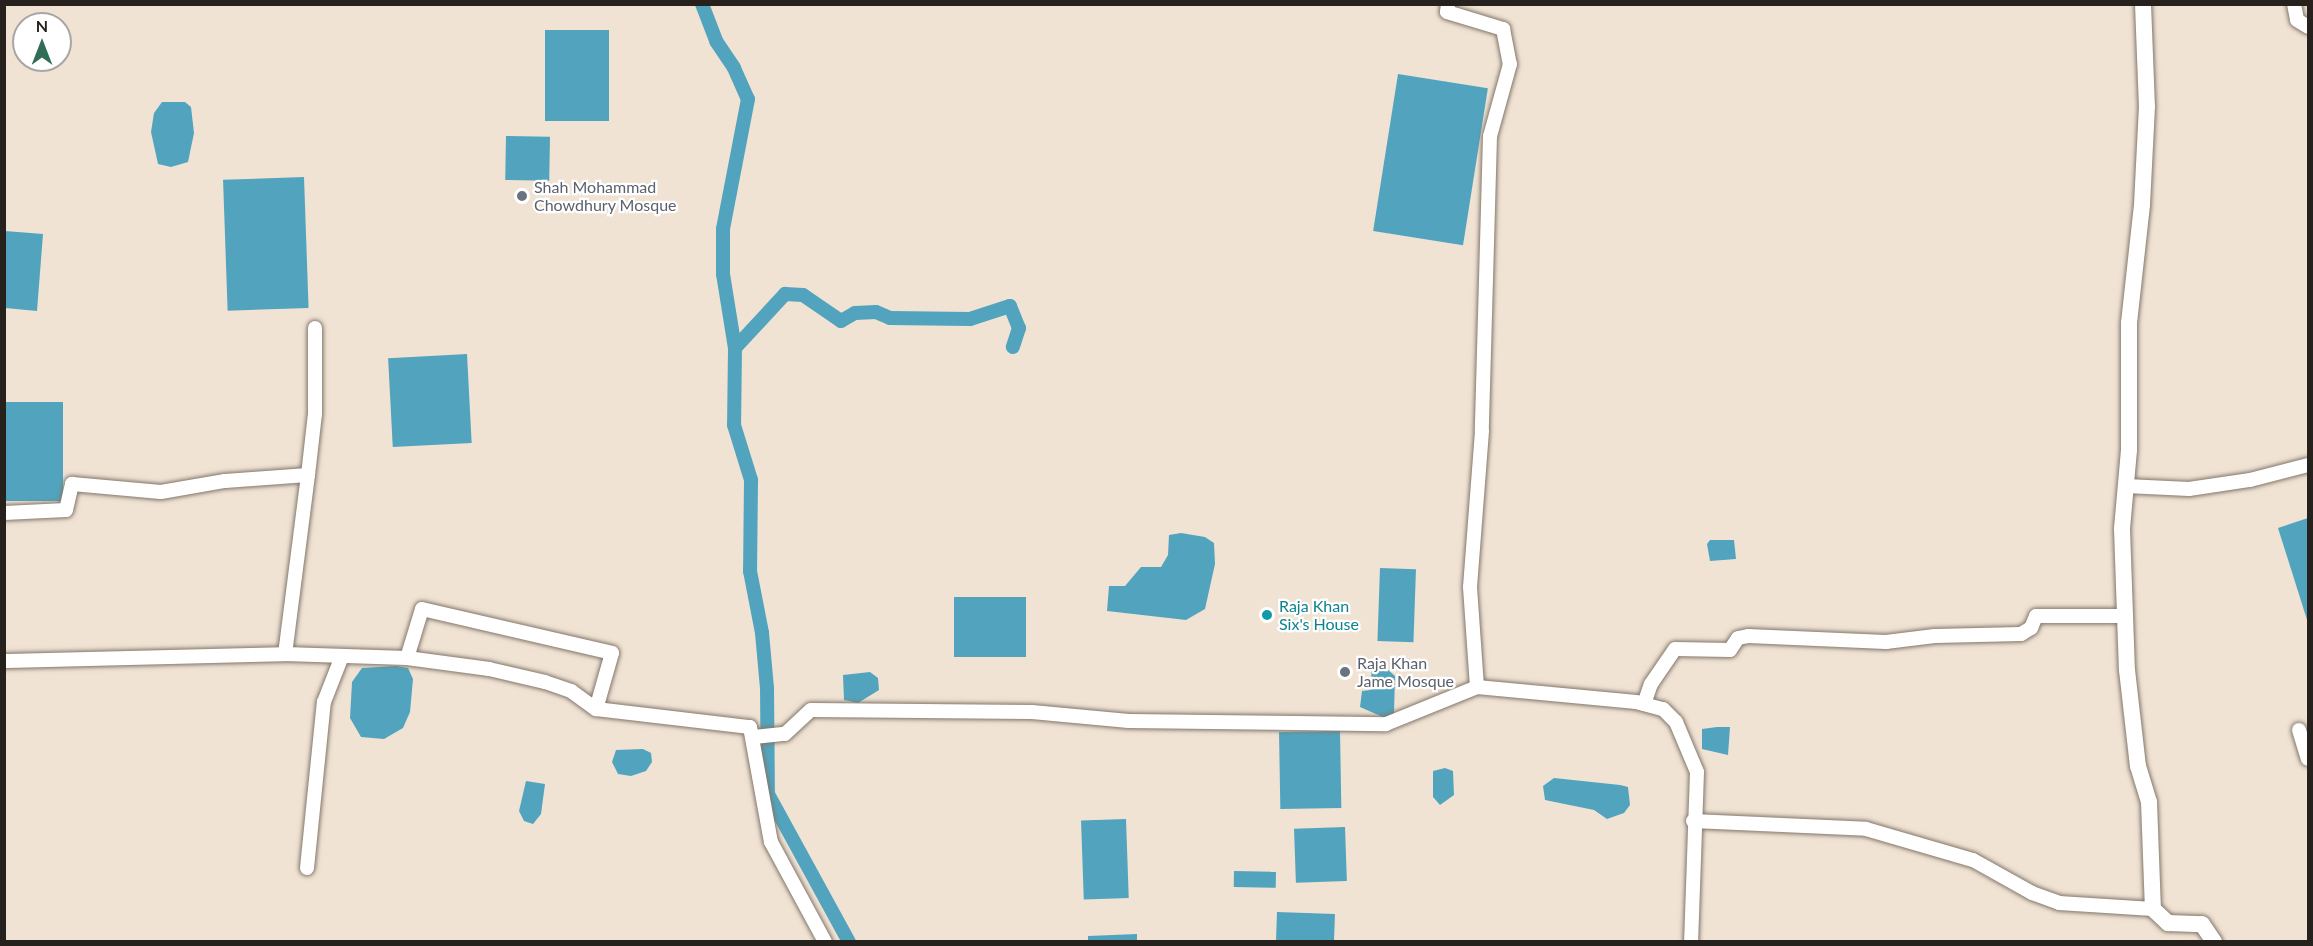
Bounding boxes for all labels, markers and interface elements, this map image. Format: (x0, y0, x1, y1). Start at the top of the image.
north arrow (12, 12, 72, 72)
text: N (36, 16, 48, 35)
place label: Shah Mohammad Chowdhury Mosque (534, 177, 677, 215)
marker: Shah Mohammad Chowdhury Mosque (515, 189, 529, 203)
place label: Raja Khan Six's House (1279, 596, 1359, 634)
marker: Raja Khan Six's House (1260, 608, 1274, 622)
place label: Raja Khan Jame Mosque (1357, 653, 1454, 691)
marker: Raja Khan Jame Mosque (1338, 665, 1352, 679)

